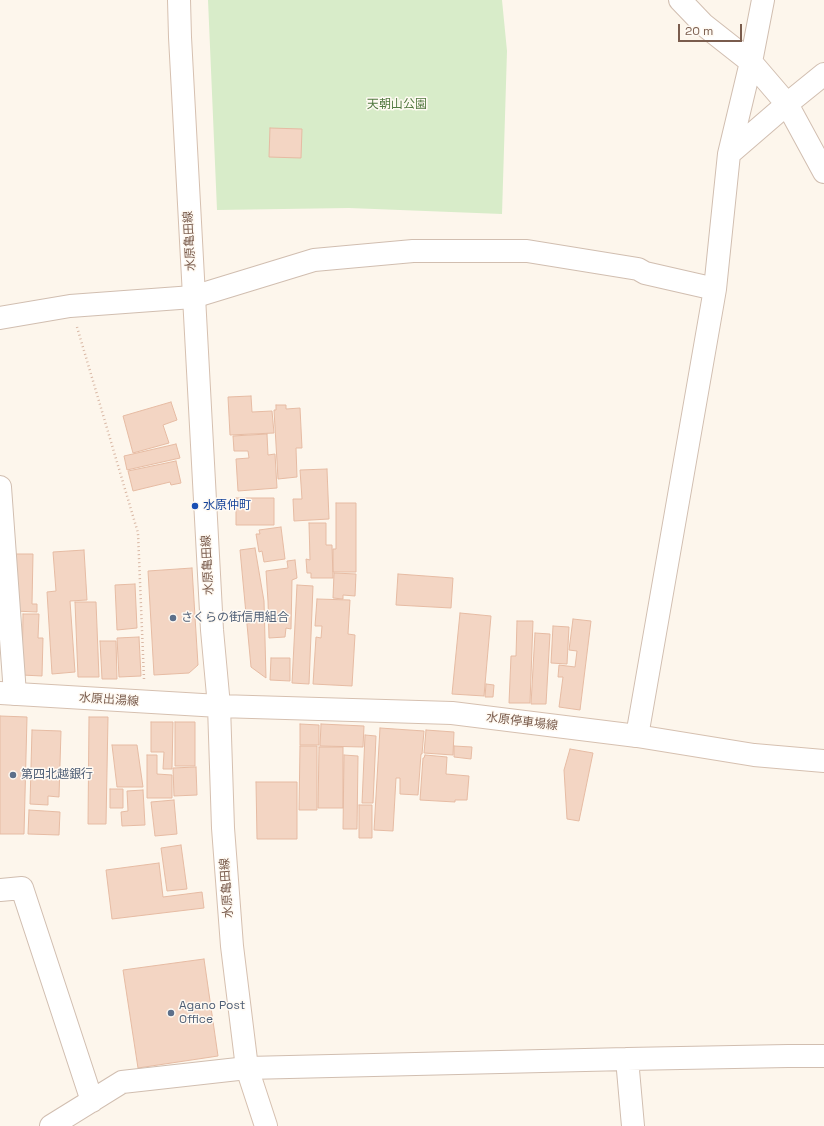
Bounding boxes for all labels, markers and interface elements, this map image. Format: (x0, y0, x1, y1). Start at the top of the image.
scale bar (680, 16, 744, 42)
text: 20 m (685, 23, 713, 39)
park label: 天朝山公園 (367, 98, 427, 112)
street label: 水原亀田線 (181, 211, 199, 271)
place label: 水原仲町 (203, 499, 251, 513)
marker: 水原仲町 (190, 501, 200, 511)
street label: 水原亀田線 (199, 535, 217, 595)
place label: さくらの街信用組合 (181, 611, 289, 625)
marker: さくらの街信用組合 (168, 613, 178, 623)
street label: 水原出湯線 (79, 691, 139, 709)
street label: 水原停車場線 (485, 710, 559, 734)
place label: 第四北越銀行 (21, 768, 93, 782)
marker: 第四北越銀行 (8, 770, 18, 780)
street label: 水原亀田線 (218, 858, 236, 918)
place label: Agano Post Office (179, 999, 245, 1027)
marker: Agano Post Office (166, 1008, 176, 1018)

